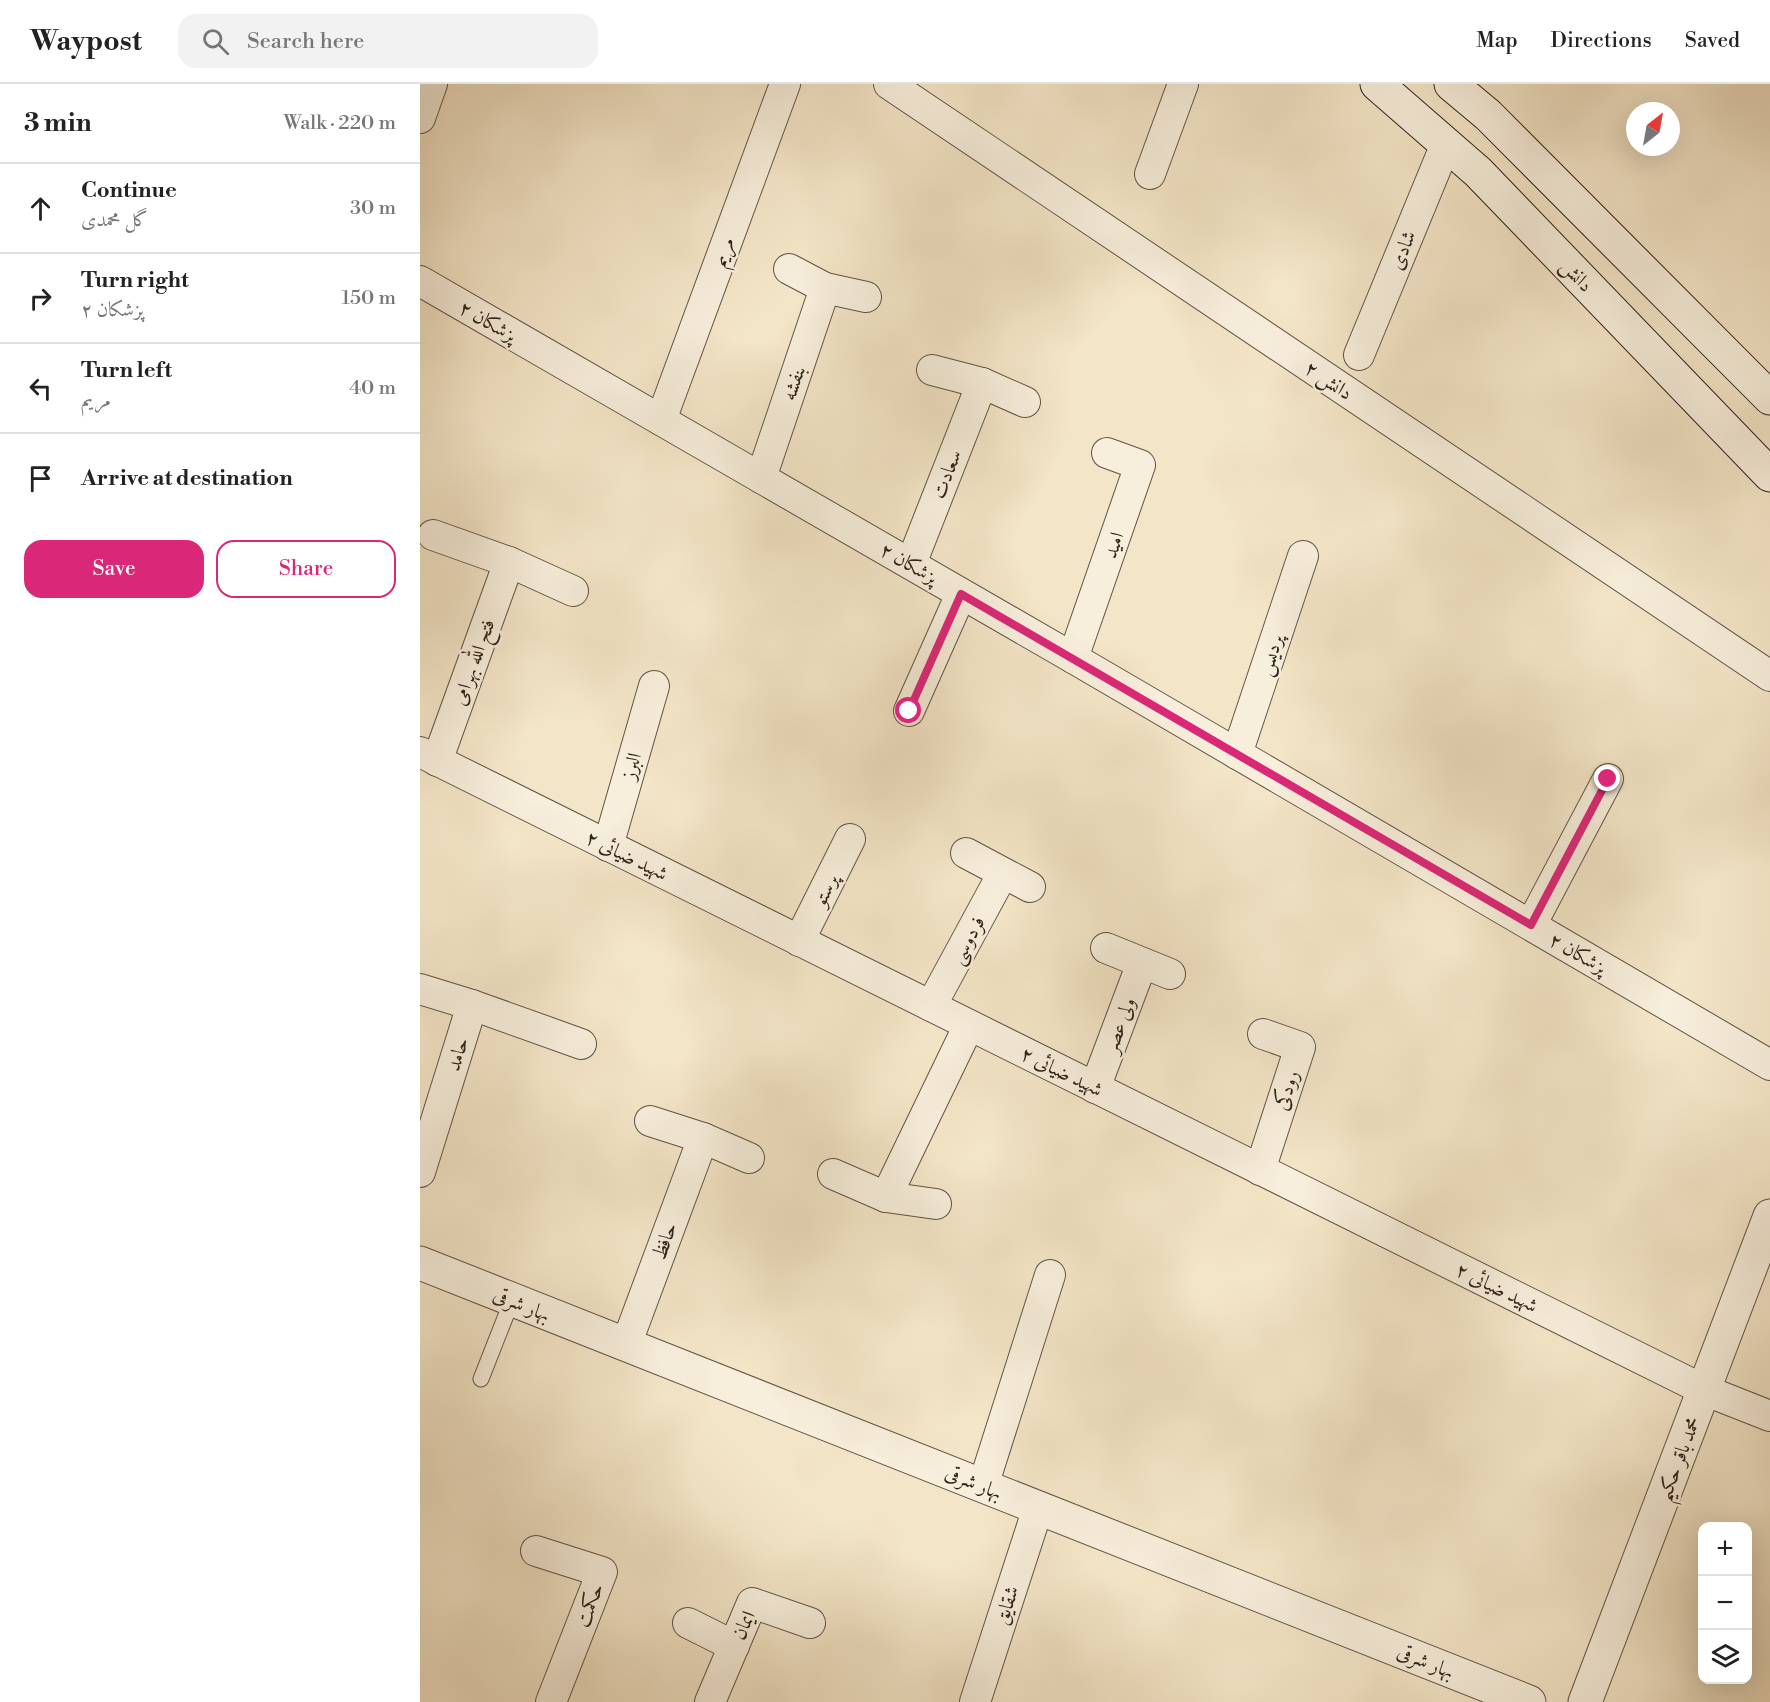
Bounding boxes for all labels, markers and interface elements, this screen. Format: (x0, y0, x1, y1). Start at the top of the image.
search box (178, 14, 598, 68)
text: Waypost (30, 24, 142, 59)
icon: search (199, 25, 232, 58)
text: Search here (247, 28, 364, 55)
text: Map (1476, 28, 1518, 54)
text: Directions (1551, 28, 1652, 54)
text: Saved (1685, 28, 1740, 54)
north arrow (1626, 102, 1680, 156)
text: 3 min (24, 107, 92, 139)
text: Walk · 220 m (283, 111, 396, 136)
text: Continue (81, 177, 177, 204)
icon: ahead (24, 192, 57, 225)
text: 30 m (350, 196, 396, 221)
text: گل محمدی (81, 208, 148, 233)
street label: شادی (1384, 227, 1423, 274)
street label: مریم (708, 234, 745, 272)
street label: دانش (1554, 254, 1598, 298)
text: Turn right (81, 267, 189, 294)
icon: right (24, 282, 57, 315)
text: 150 m (341, 286, 396, 311)
street label: پزشکان ۲ (454, 296, 523, 350)
text: پزشکان ۲ (81, 298, 143, 323)
street label: دانش ۲ (1299, 356, 1357, 406)
text: Turn left (81, 357, 172, 384)
street label: بنفشه (777, 363, 812, 404)
icon: left (24, 372, 57, 405)
text: 40 m (349, 376, 396, 401)
text: مریم (81, 388, 111, 413)
street label: سعادت (927, 446, 968, 503)
icon: arrive (24, 462, 57, 495)
text: Arrive at destination (81, 465, 293, 492)
street label: امید (1098, 529, 1131, 562)
street label: پزشکان ۲ (875, 538, 944, 592)
button: Save (24, 540, 204, 598)
button: Share (216, 540, 396, 598)
street label: فتح الله بهرامی (444, 615, 505, 710)
street label: پردیس (1253, 629, 1291, 679)
route start (895, 697, 921, 723)
street label: البرز (616, 750, 648, 785)
route end (1594, 765, 1620, 791)
street label: شهید ضیائی ۲ (581, 826, 672, 887)
street label: پرستو (807, 868, 846, 913)
street label: فردوسی (945, 912, 992, 970)
street label: پزشکان ۲ (1544, 928, 1613, 982)
street label: ولی عصر (1098, 994, 1142, 1059)
street label: حامد (442, 1035, 475, 1074)
street label: شهید ضیائی ۲ (1016, 1042, 1107, 1103)
street label: رودکی (1268, 1067, 1306, 1114)
street label: حافظ (647, 1220, 684, 1263)
street label: شهید ضیائی ۲ (1451, 1258, 1542, 1319)
street label: بهار شرقی (489, 1283, 554, 1328)
street label: محمد باقر حکیم (1652, 1414, 1713, 1507)
street label: بهار شرقی (941, 1461, 1006, 1506)
map controls (1698, 1522, 1752, 1684)
button: + (1698, 1522, 1752, 1576)
button: − (1698, 1576, 1752, 1630)
street label: حکمت (571, 1580, 610, 1631)
street label: شقایق (989, 1583, 1025, 1628)
street label: ایمان (727, 1607, 762, 1644)
button: layers (1698, 1630, 1752, 1684)
street label: بهار شرقی (1393, 1640, 1458, 1685)

